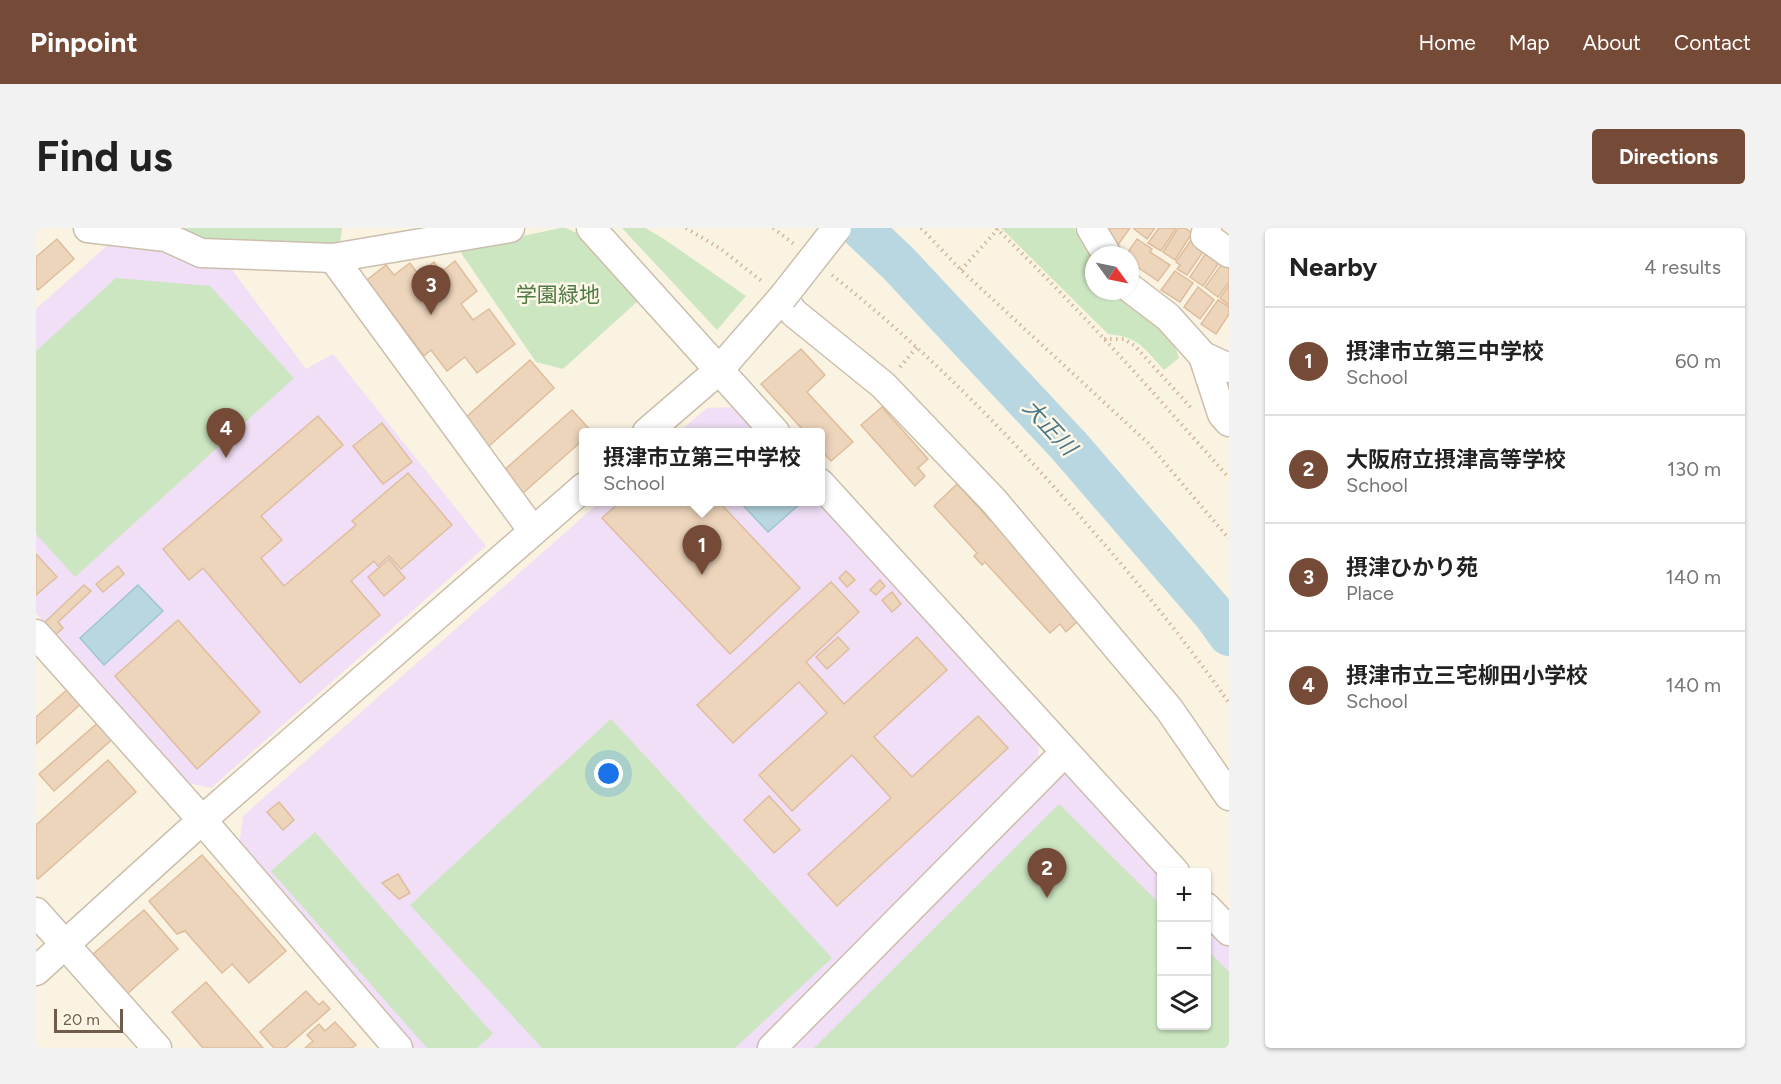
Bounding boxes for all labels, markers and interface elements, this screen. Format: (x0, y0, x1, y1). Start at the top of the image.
text: Pinpoint (30, 25, 138, 59)
text: Home (1419, 30, 1476, 55)
text: Map (1509, 30, 1550, 55)
text: About (1583, 30, 1641, 55)
text: Contact (1674, 30, 1751, 55)
button: Directions (1592, 129, 1745, 184)
text: Find us (36, 131, 173, 182)
north arrow (1085, 246, 1139, 300)
text: Nearby (1289, 251, 1377, 283)
text: 4 results (1644, 255, 1721, 279)
pin: 3 (412, 266, 450, 315)
park label: 学園緑地 (516, 282, 600, 307)
text: 摂津市立第三中学校 (1346, 338, 1544, 365)
text: 1 (1304, 349, 1313, 373)
text: 60 m (1675, 349, 1721, 373)
text: School (1346, 365, 1408, 389)
water label: 大正川 (1017, 394, 1083, 462)
pin: 4 (206, 408, 246, 458)
popup (579, 428, 825, 506)
text: 摂津市立第三中学校 (603, 444, 801, 471)
text: 大阪府立摂津高等学校 (1346, 446, 1566, 473)
text: 2 (1303, 457, 1314, 481)
text: 130 m (1667, 457, 1721, 481)
text: School (603, 471, 665, 495)
text: School (1346, 473, 1408, 497)
pin: 1 (682, 526, 722, 575)
text: 摂津ひかり苑 (1346, 554, 1478, 581)
text: 3 (1303, 565, 1314, 589)
text: 140 m (1666, 565, 1721, 589)
text: Place (1346, 581, 1394, 605)
text: 摂津市立三宅柳田小学校 (1346, 662, 1588, 689)
text: 4 (1302, 673, 1315, 697)
text: 140 m (1666, 673, 1721, 697)
text: School (1346, 689, 1408, 713)
your location (594, 759, 623, 788)
pin: 2 (1028, 848, 1066, 898)
map controls (1157, 868, 1211, 1030)
button: + (1157, 868, 1211, 922)
button: − (1157, 922, 1211, 976)
button: layers (1157, 976, 1211, 1030)
scale bar (54, 1006, 123, 1034)
text: 20 m (63, 1010, 100, 1029)

